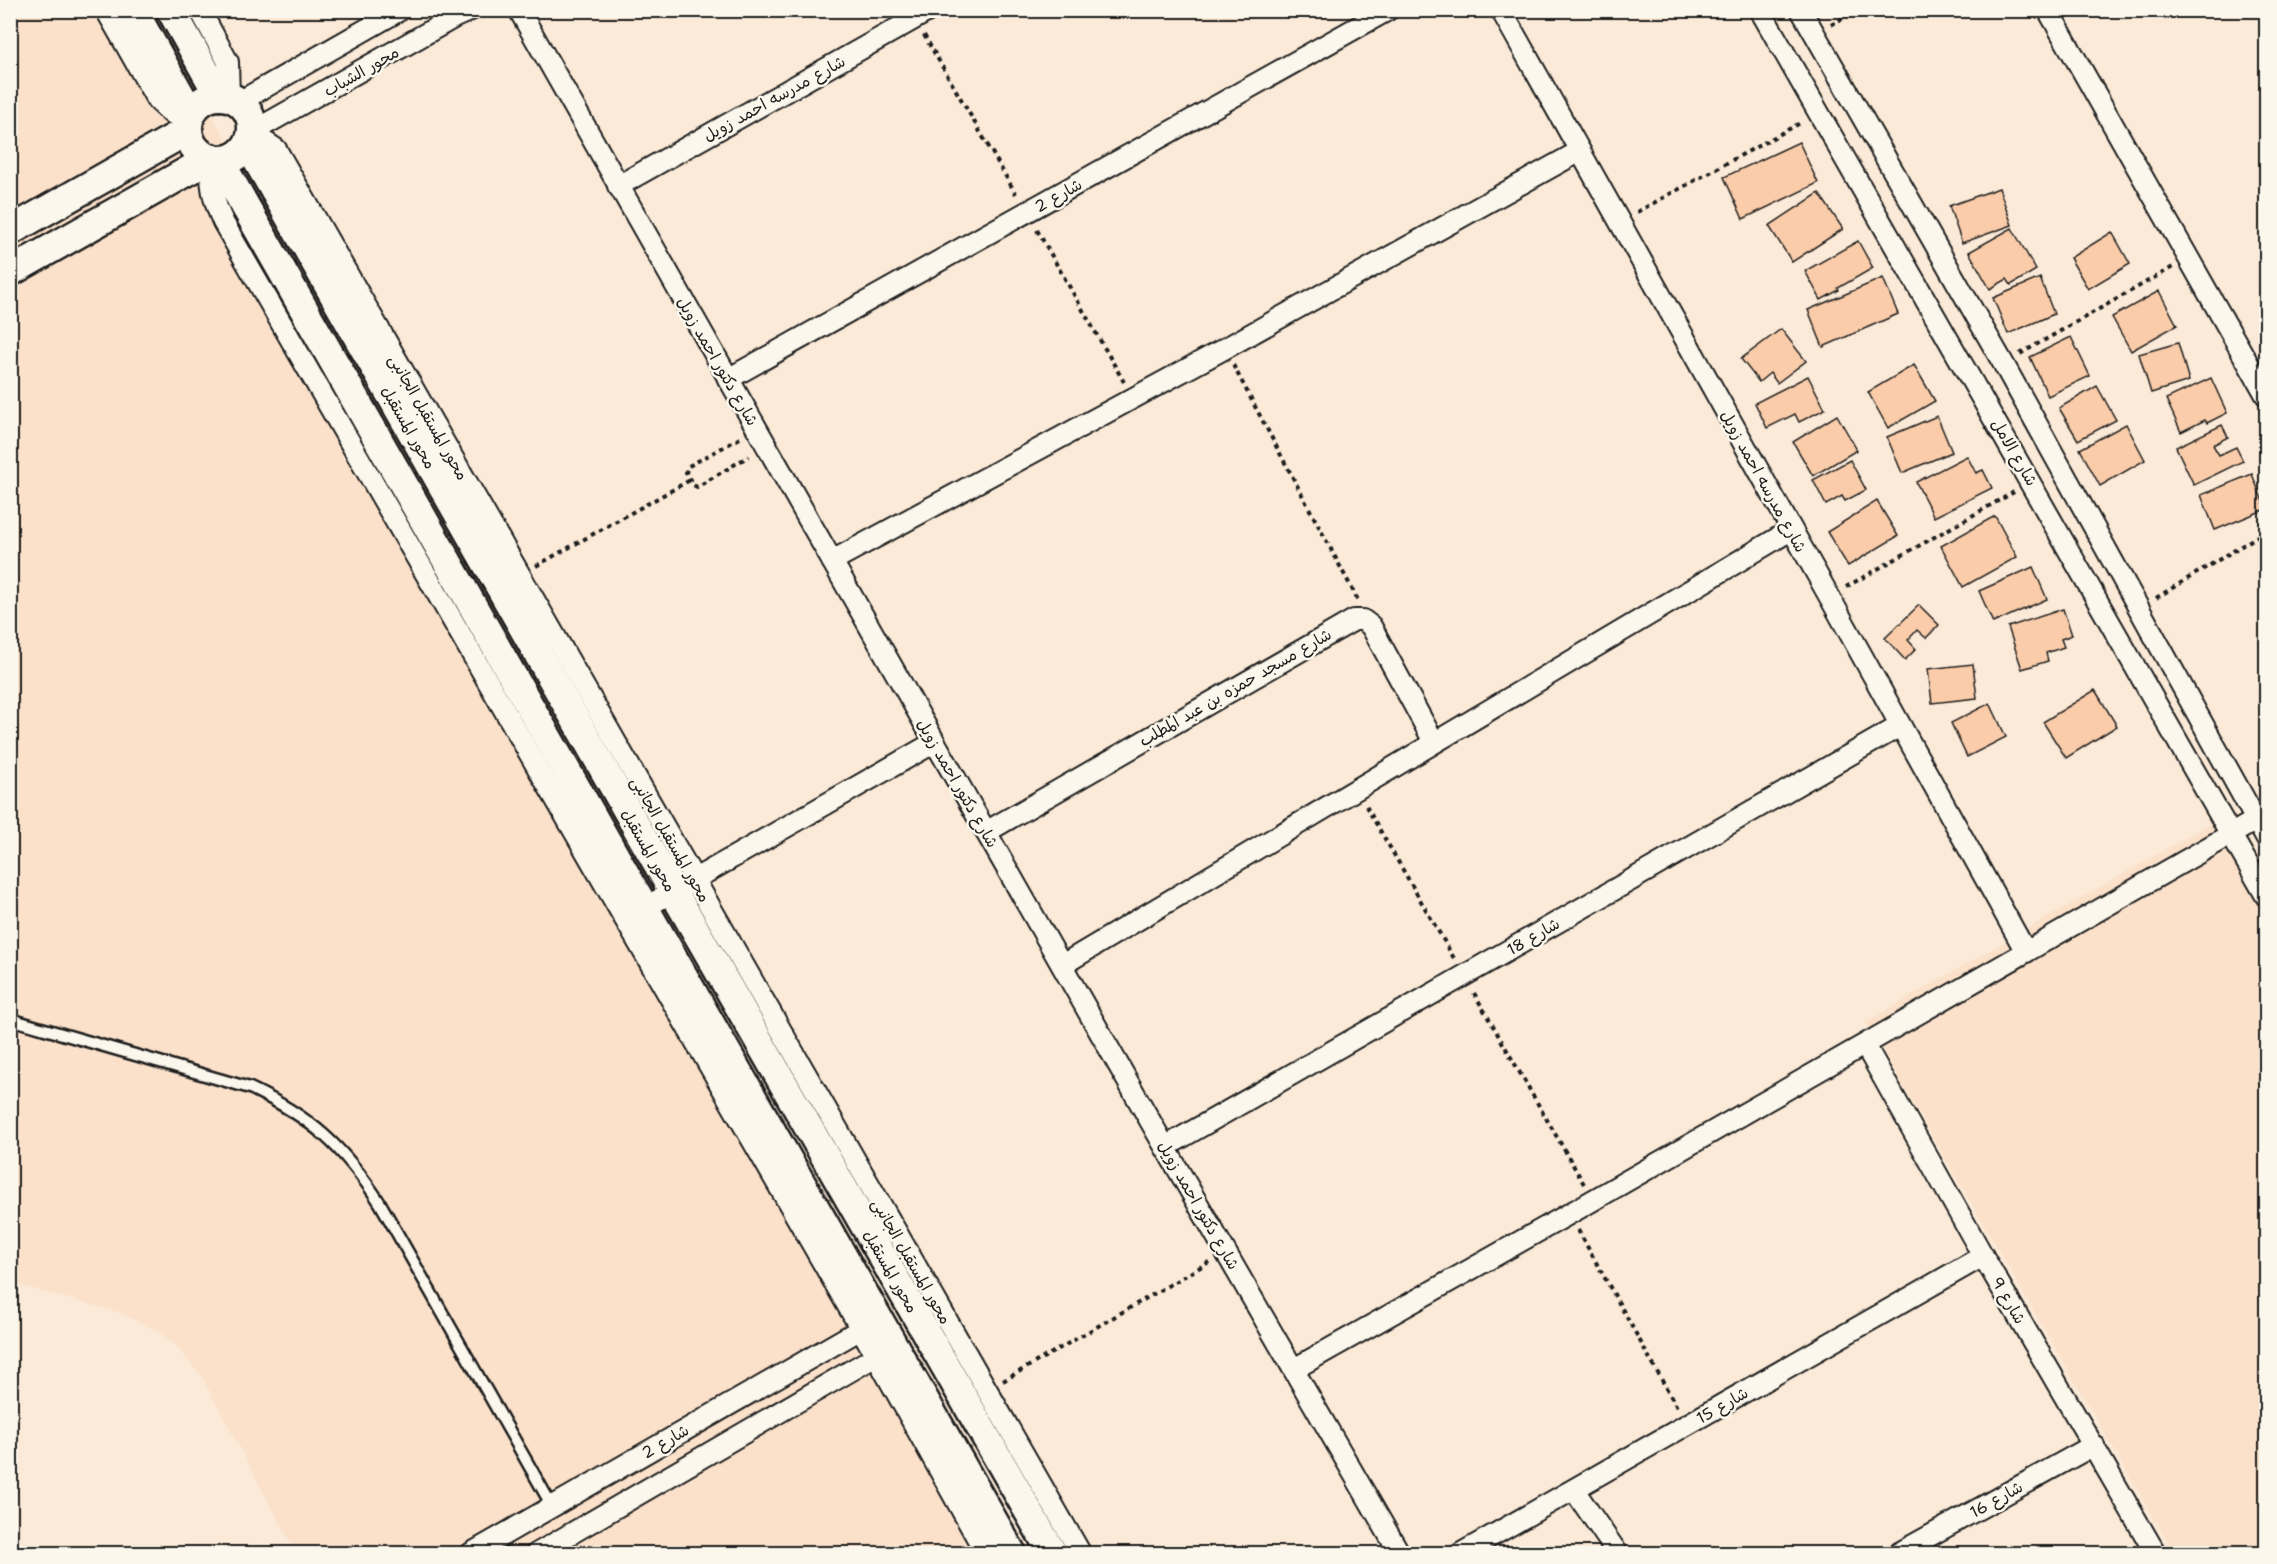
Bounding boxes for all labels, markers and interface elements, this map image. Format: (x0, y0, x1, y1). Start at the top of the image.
street label: محور الشباب (320, 41, 403, 101)
street label: شارع مدرسه احمد زويل (700, 51, 849, 147)
street label: شارع 2 (1031, 174, 1086, 218)
street label: شارع دكتور احمد زويل (671, 293, 763, 430)
street label: محور المستقبل الجانبى (385, 351, 473, 483)
street label: محور المستقبل (378, 382, 440, 472)
street label: شارع مدرسه احمد زويل (1715, 407, 1811, 556)
street label: شارع الامل (1986, 415, 2042, 490)
street label: شارع مسجد حمزه بن عبد المطلب (1135, 624, 1336, 752)
street label: شارع دكتور احمد زويل (911, 715, 1003, 852)
street label: محور المستقبل الجانبى (627, 773, 715, 905)
street label: محور المستقبل (618, 805, 680, 895)
street label: شارع 18 (1503, 913, 1564, 961)
street label: شارع دكتور احمد زويل (1152, 1137, 1244, 1274)
street label: محور المستقبل الجانبى (868, 1195, 956, 1327)
street label: محور المستقبل (860, 1226, 922, 1316)
street label: شارع 9 (1986, 1273, 2030, 1328)
street label: شارع 15 (1693, 1382, 1752, 1429)
street label: شارع 2 (638, 1420, 693, 1464)
street label: شارع 16 (1966, 1476, 2027, 1523)

